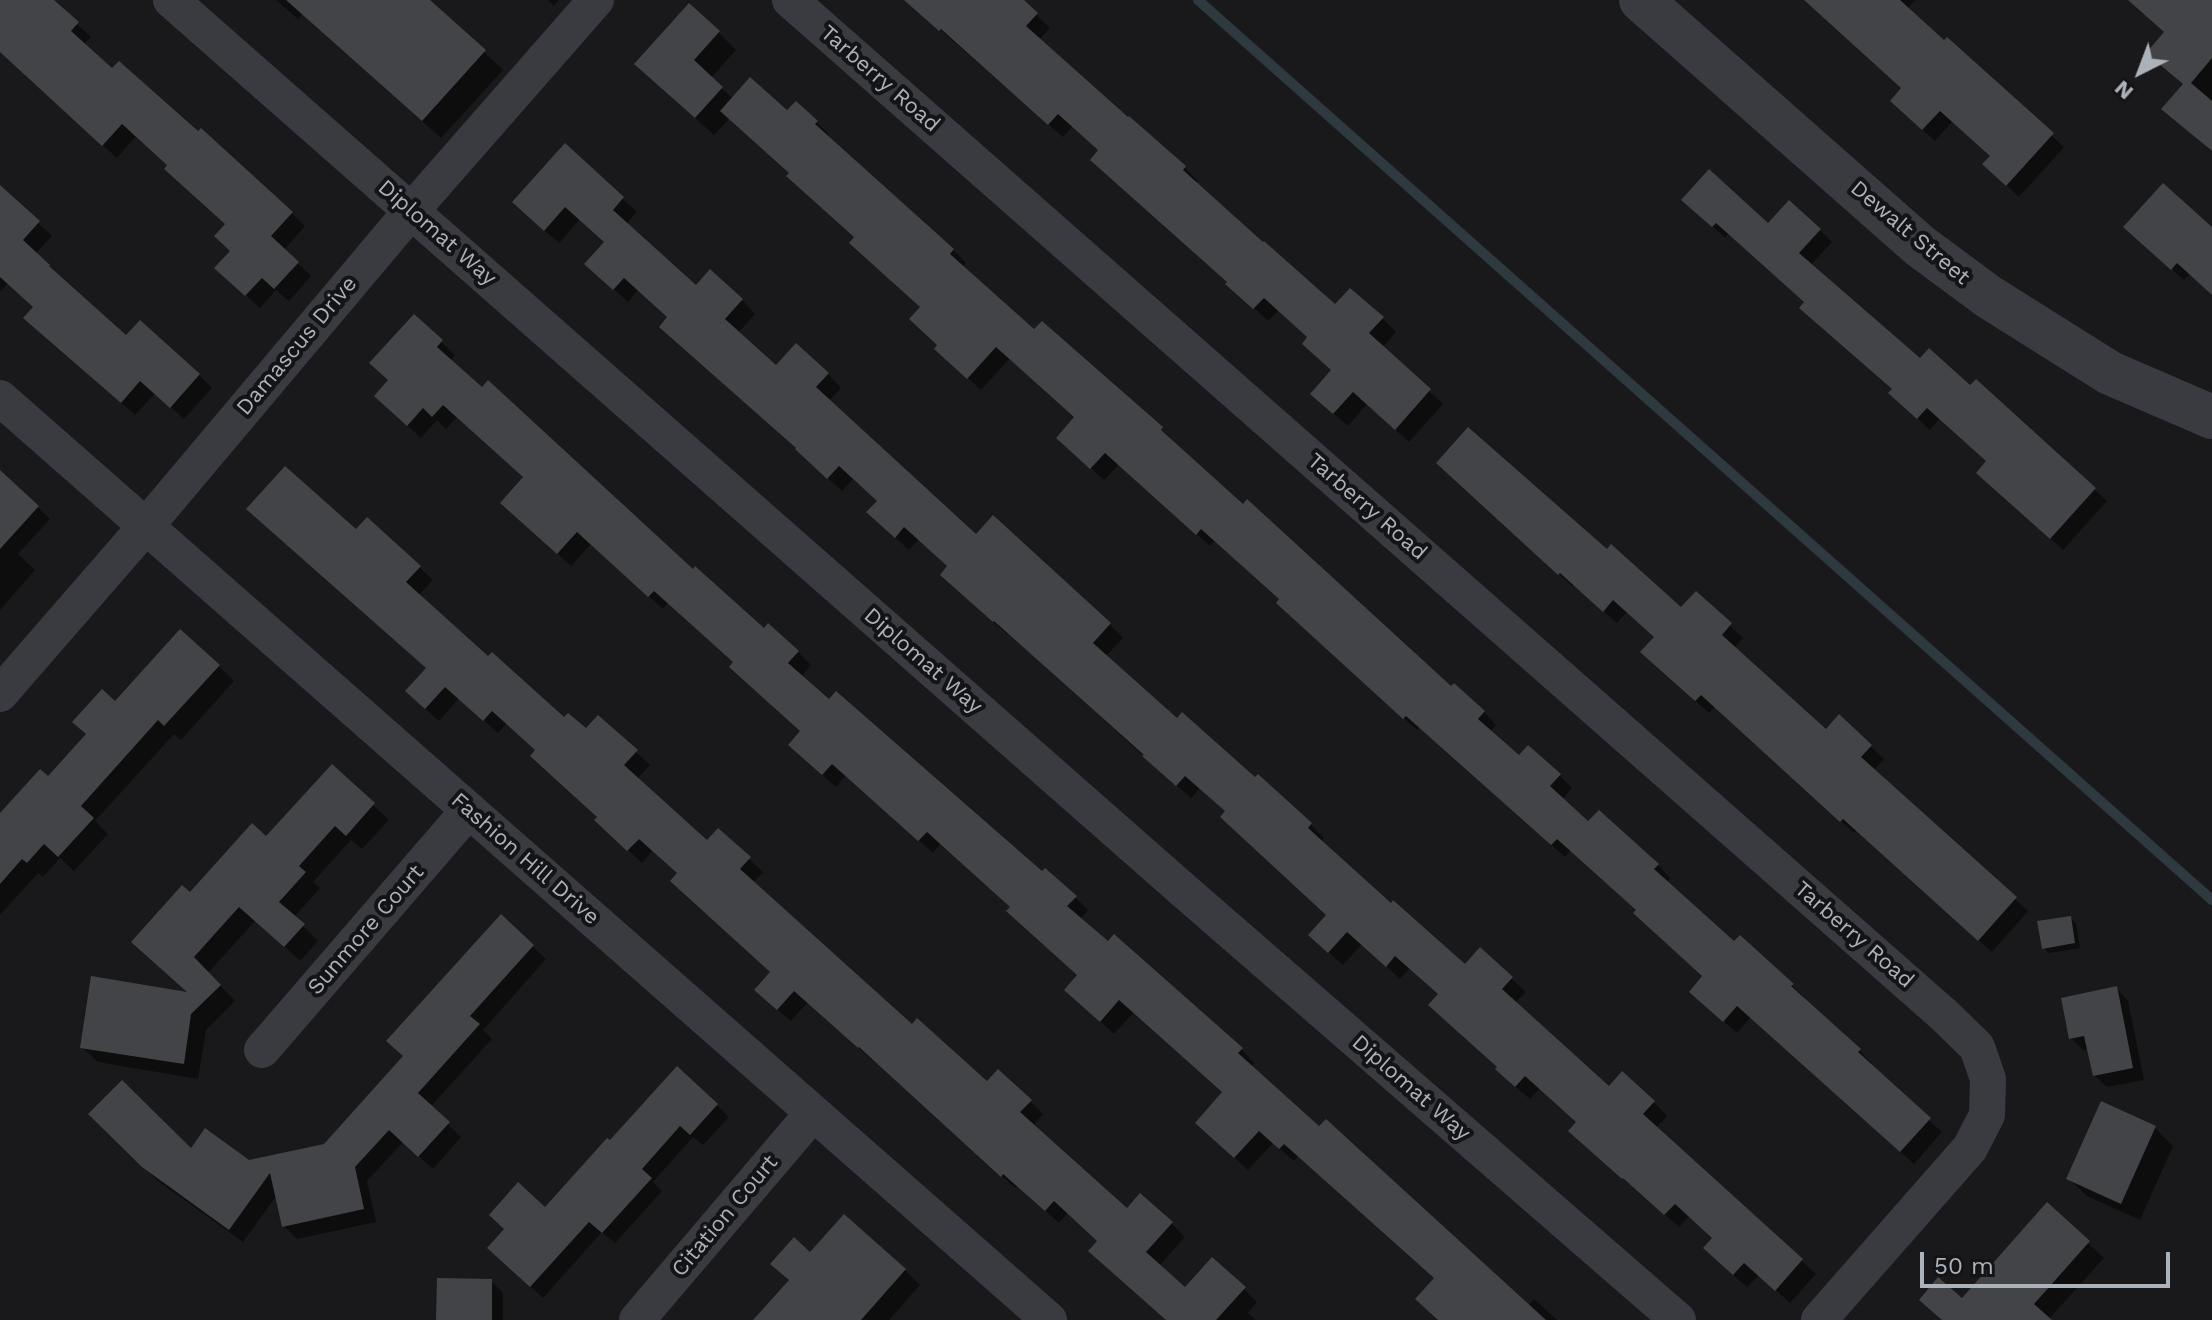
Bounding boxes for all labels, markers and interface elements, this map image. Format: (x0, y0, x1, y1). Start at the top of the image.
street label: Tarberry Road (815, 20, 945, 138)
north arrow (2100, 32, 2180, 112)
text: N (2109, 75, 2138, 105)
street label: Diplomat Way (372, 174, 502, 292)
street label: Dewalt Street (1845, 175, 1975, 291)
street label: Damascus Drive (231, 271, 363, 421)
street label: Tarberry Road (1302, 448, 1432, 566)
street label: Diplomat Way (858, 602, 988, 720)
street label: Fashion Hill Drive (445, 787, 605, 931)
street label: Sunmore Court (302, 860, 430, 1000)
street label: Tarberry Road (1789, 876, 1919, 994)
street label: Diplomat Way (1346, 1029, 1476, 1147)
street label: Citation Court (666, 1150, 784, 1282)
scale bar (1924, 1236, 2174, 1286)
text: 50 m (1934, 1252, 1994, 1280)

